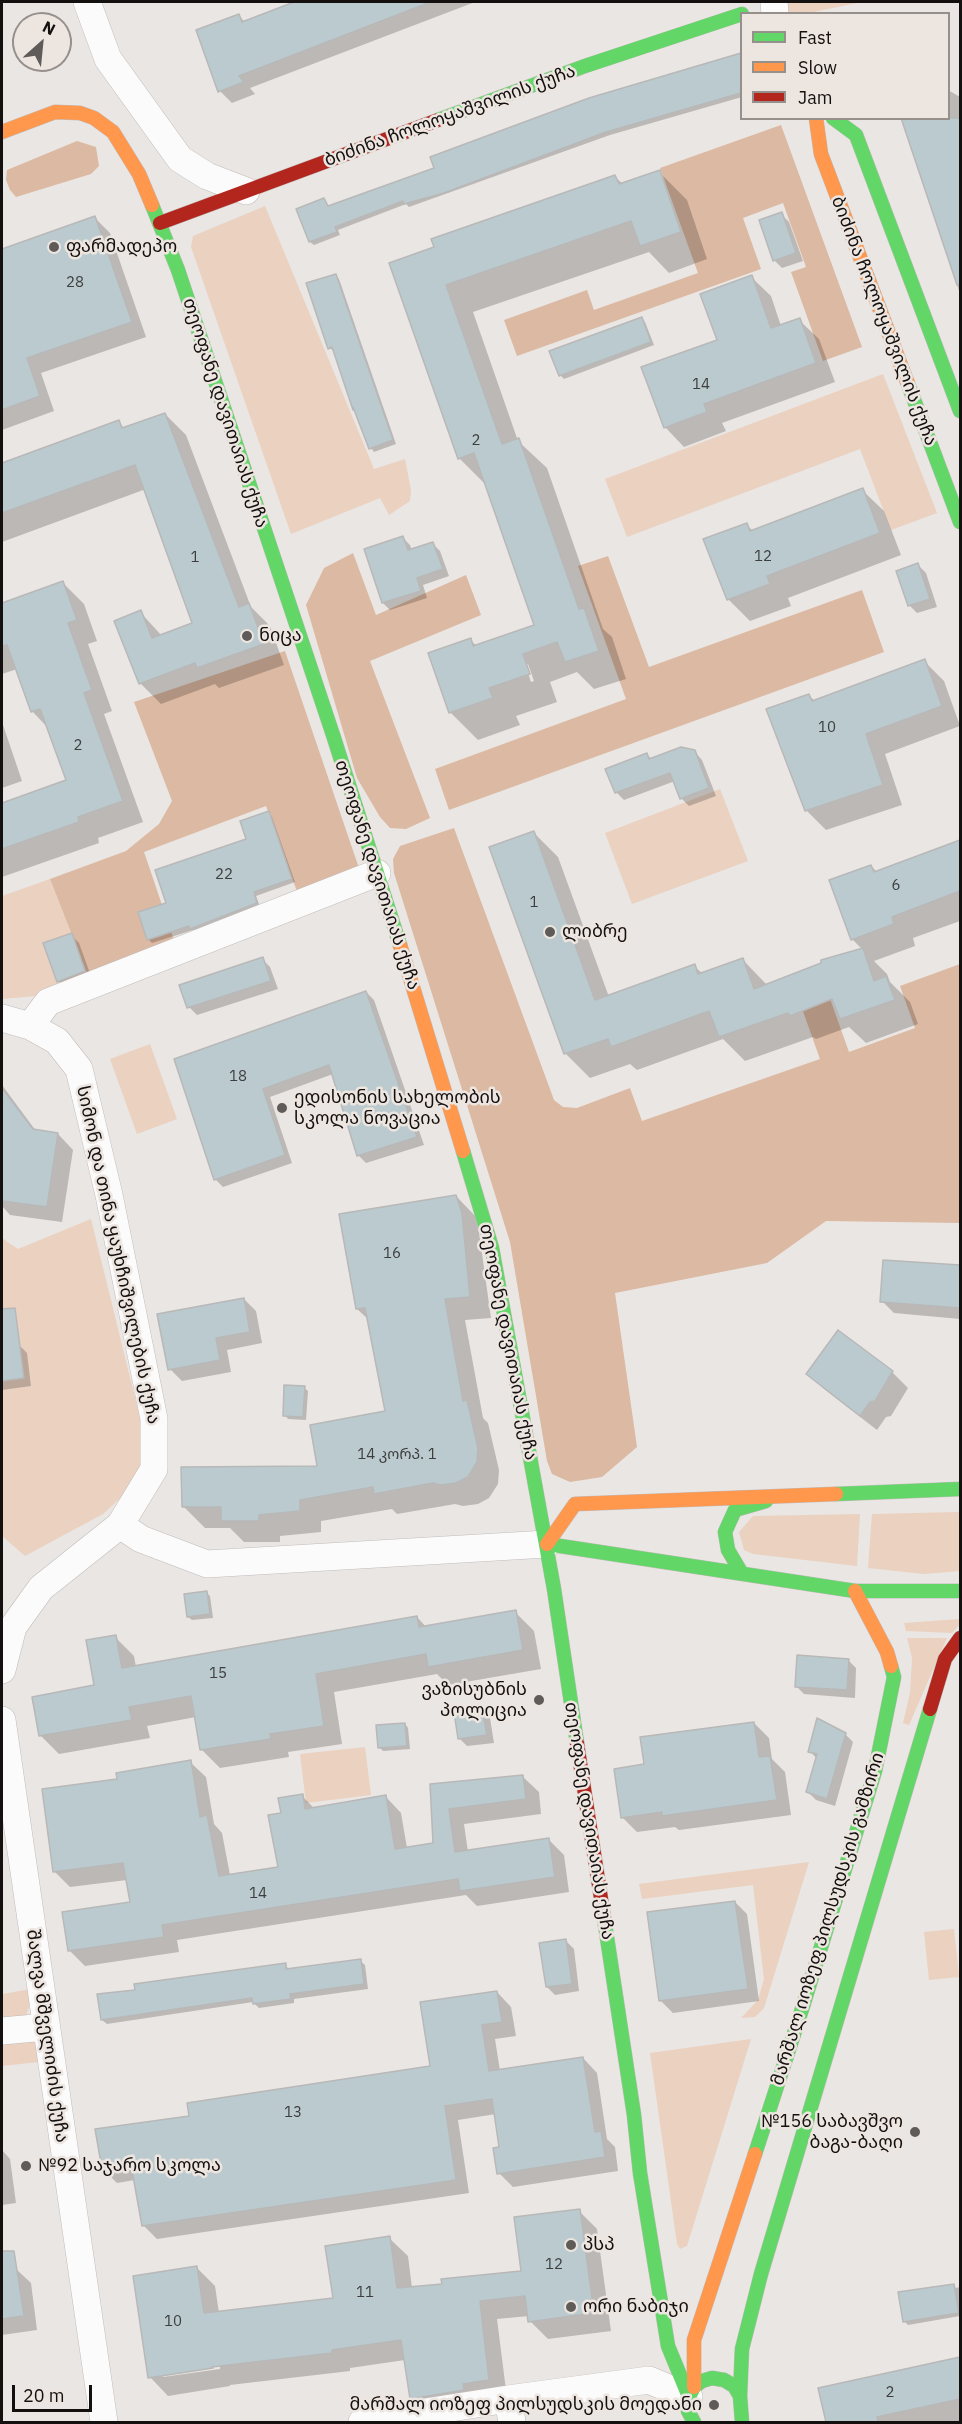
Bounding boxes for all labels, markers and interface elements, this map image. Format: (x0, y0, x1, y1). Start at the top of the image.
north arrow (12, 12, 72, 72)
legend (740, 12, 950, 120)
text: N (40, 16, 59, 39)
text: Fast (798, 26, 832, 49)
text: Slow (798, 56, 837, 79)
street label: ბიძინა ჩოლოყაშვილის ქუჩა (322, 60, 578, 172)
text: Jam (798, 86, 833, 109)
street label: ბიძინა ჩოლოყაშვილის ქუჩა (826, 193, 942, 449)
place label: ფარმადეპო (66, 236, 177, 258)
marker: ფარმადეპო (47, 240, 61, 254)
house number: 28 (66, 274, 84, 292)
street label: თეოფანე დავითაიას ქუჩა (178, 295, 272, 531)
house number: 14 (692, 376, 710, 394)
house number: 2 (472, 432, 480, 450)
house number: 12 (754, 548, 772, 566)
house number: 1 (191, 549, 199, 567)
place label: ნიცა (259, 625, 302, 647)
marker: ნიცა (240, 629, 254, 643)
house number: 10 (818, 719, 836, 737)
house number: 2 (74, 737, 82, 755)
street label: თეოფანე დავითაიას ქუჩა (330, 757, 424, 993)
house number: 22 (215, 866, 233, 884)
house number: 6 (892, 877, 900, 895)
house number: 1 (530, 894, 538, 912)
place label: ლიბრე (562, 921, 628, 943)
marker: ლიბრე (543, 925, 557, 939)
house number: 18 (229, 1068, 247, 1086)
street label: სიმონ და თინა ყაუხჩიშვილების ქუჩა (72, 1084, 164, 1426)
place label: ედისონის სახელობის სკოლა ნოვაცია (294, 1087, 501, 1130)
marker: ედისონის სახელობის სკოლა ნოვაცია (275, 1101, 289, 1115)
street label: თეოფანე დავითაიას ქუჩა (474, 1222, 542, 1462)
house number: 16 (383, 1245, 401, 1263)
house number: 14 კორპ. 1 (357, 1446, 437, 1464)
house number: 15 (209, 1665, 227, 1683)
place label: ვაზისუბნის პოლიცია (421, 1679, 527, 1722)
marker: ვაზისუბნის პოლიცია (532, 1693, 546, 1707)
street label: თეოფანე დავითაიას ქუჩა (560, 1701, 618, 1941)
street label: მარშალ იოზეფ პილსუდსკის გამზირი (767, 1750, 889, 2088)
house number: 14 (249, 1885, 267, 1903)
street label: შალვა მშველიძის ქუჩა (21, 1928, 73, 2144)
house number: 13 (284, 2104, 302, 2122)
place label: №156 საბავშვო ბაგა-ბაღი (761, 2111, 903, 2154)
marker: №156 საბავშვო ბაგა-ბაღი (908, 2125, 922, 2139)
place label: №92 საჯარო სკოლა (38, 2155, 221, 2177)
marker: №92 საჯარო სკოლა (19, 2159, 33, 2173)
place label: პსპ (583, 2234, 615, 2256)
marker: პსპ (564, 2238, 578, 2252)
house number: 12 (545, 2256, 563, 2274)
house number: 11 (356, 2284, 374, 2302)
place label: ორი ნაბიჯი (583, 2296, 689, 2318)
marker: ორი ნაბიჯი (564, 2300, 578, 2314)
house number: 10 (164, 2313, 182, 2331)
scale bar (15, 2373, 94, 2411)
text: 20 m (23, 2384, 65, 2407)
house number: 2 (886, 2384, 894, 2402)
place label: მარშალ იოზეფ პილსუდსკის მოედანი (349, 2394, 702, 2416)
marker: მარშალ იოზეფ პილსუდსკის მოედანი (707, 2398, 721, 2412)

